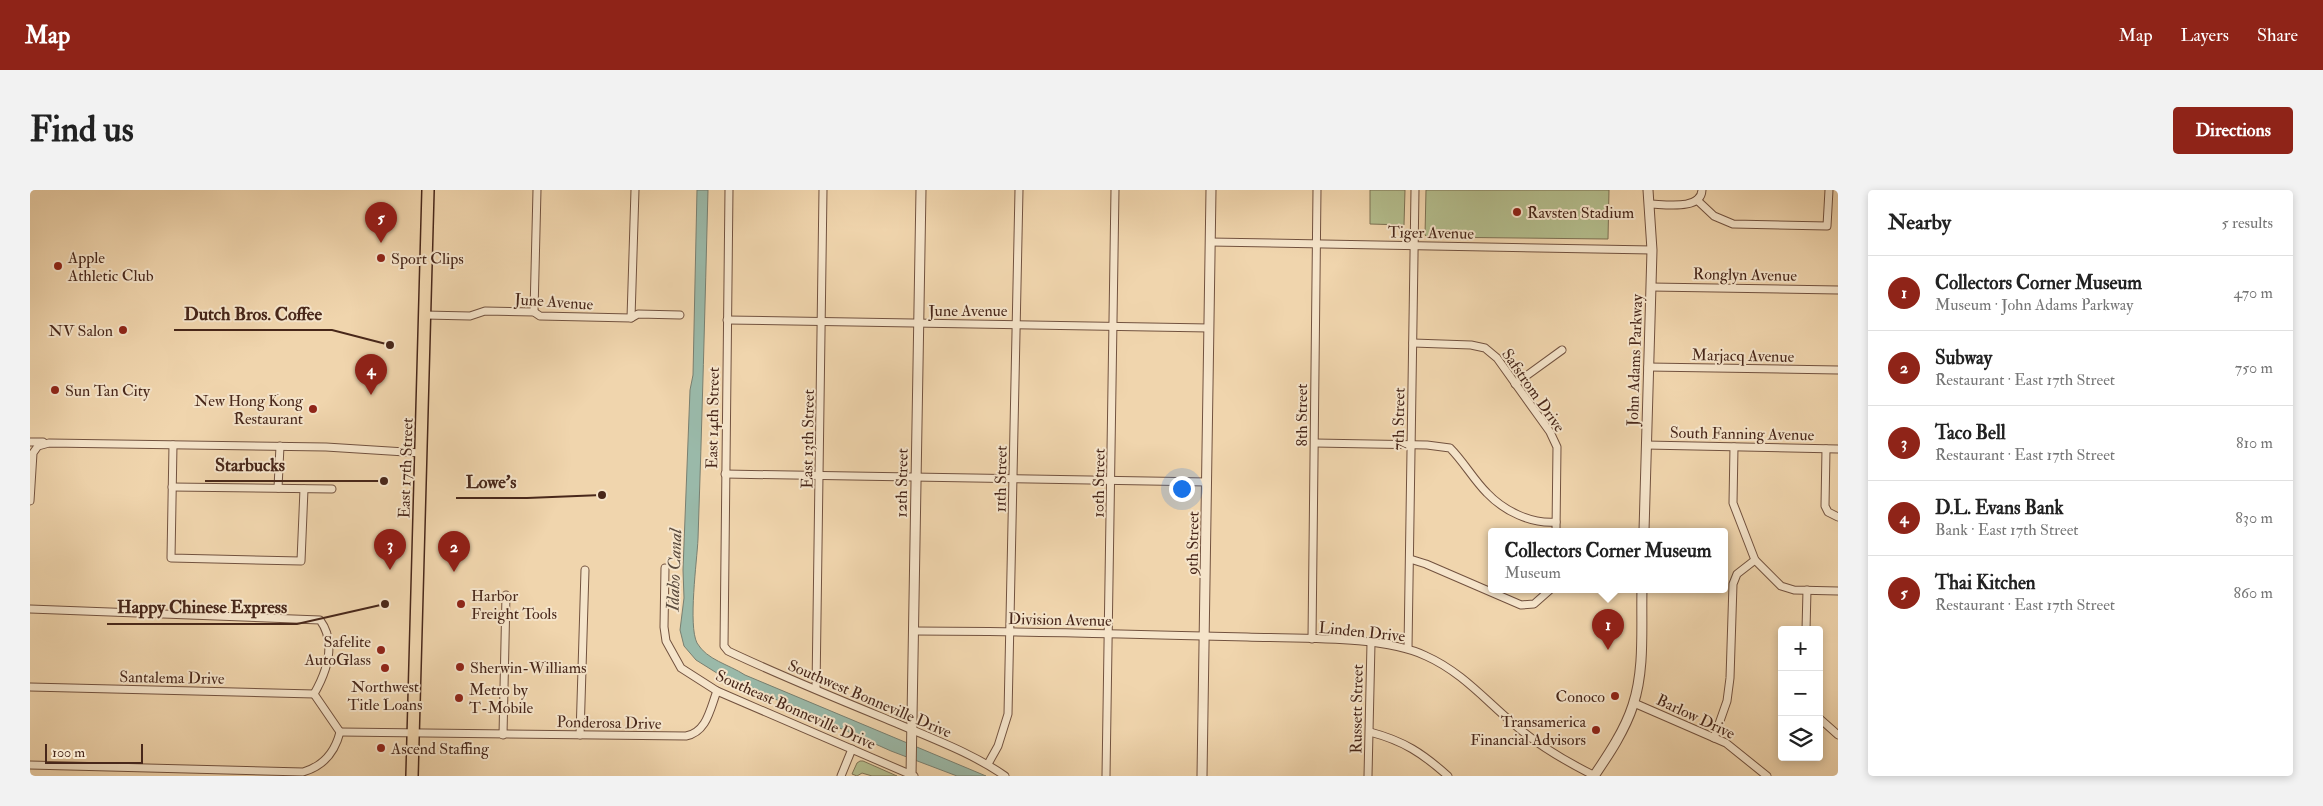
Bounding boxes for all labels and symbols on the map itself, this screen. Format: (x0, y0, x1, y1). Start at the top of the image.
pin: 5 (365, 202, 397, 243)
place label: Ravsten Stadium (1527, 203, 1635, 223)
marker: Ravsten Stadium (1511, 206, 1523, 218)
street label: Tiger Avenue (1388, 222, 1475, 244)
place label: Apple Athletic Club (67, 248, 154, 286)
place label: Sport Clips (391, 249, 464, 270)
marker: Sport Clips (375, 252, 387, 264)
marker: Apple Athletic Club (52, 260, 64, 272)
street label: Ronglyn Avenue (1693, 264, 1798, 286)
street label: June Avenue (513, 289, 594, 316)
street label: John Adams Parkway (1623, 293, 1648, 427)
callout: Dutch Bros. Coffee (174, 297, 332, 330)
street label: June Avenue (927, 301, 1008, 322)
text: Dutch Bros. Coffee (184, 303, 322, 326)
place label: NV Salon (49, 321, 113, 341)
marker: NV Salon (117, 324, 129, 336)
street label: Safstrom Drive (1497, 345, 1569, 436)
street label: Marjacq Avenue (1691, 345, 1795, 367)
pin: 4 (355, 354, 387, 395)
street label: East 14th Street (702, 367, 724, 469)
place label: Sun Tan City (65, 381, 151, 401)
street label: 8th Street (1292, 383, 1312, 447)
marker: Sun Tan City (49, 384, 61, 396)
street label: 7th Street (1388, 387, 1410, 451)
street label: East 13th Street (797, 389, 819, 489)
place label: New Hong Kong Restaurant (194, 391, 304, 429)
marker: New Hong Kong Restaurant (307, 403, 319, 415)
street label: East 17th Street (394, 417, 418, 519)
street label: South Fanning Avenue (1670, 423, 1815, 445)
street label: 11th Street (990, 445, 1012, 513)
callout: Starbucks (205, 448, 295, 481)
street label: 12th Street (891, 448, 913, 518)
street label: 10th Street (1088, 448, 1110, 518)
text: Starbucks (215, 454, 285, 477)
callout: Lowe's (456, 465, 527, 498)
text: Lowe's (466, 471, 516, 494)
your location (1169, 476, 1195, 502)
street label: 9th Street (1182, 511, 1204, 576)
water label: Idaho Canal (662, 527, 687, 613)
pin: 3 (374, 529, 406, 570)
pin: 2 (438, 531, 470, 572)
place label: Harbor Freight Tools (471, 586, 557, 624)
callout: Happy Chinese Express (107, 591, 297, 624)
text: Happy Chinese Express (117, 596, 287, 619)
marker: Harbor Freight Tools (455, 598, 467, 610)
street label: Division Avenue (1008, 609, 1112, 631)
pin: 1 (1592, 609, 1624, 650)
street label: Linden Drive (1318, 618, 1406, 647)
place label: Safelite AutoGlass (304, 632, 371, 670)
marker: Safelite AutoGlass (375, 644, 387, 656)
street label: Southwest Bonneville Drive (785, 655, 955, 743)
place label: Sherwin-Williams (470, 658, 587, 678)
marker: Sherwin-Williams (454, 661, 466, 673)
marker: Northwest Title Loans (379, 662, 391, 674)
street label: Russett Street (1346, 664, 1368, 754)
street label: Southeast Bonneville Drive (712, 666, 879, 754)
street label: Santalema Drive (119, 667, 225, 689)
place label: Northwest Title Loans (348, 677, 422, 715)
place label: Metro by T-Mobile (469, 680, 534, 718)
place label: Conoco (1556, 687, 1605, 707)
marker: Conoco (1609, 690, 1621, 702)
street label: Barlow Drive (1653, 690, 1738, 744)
marker: Metro by T-Mobile (453, 692, 465, 704)
street label: Ponderosa Drive (556, 712, 662, 734)
place label: Transamerica Financial Advisors (1470, 712, 1586, 750)
marker: Transamerica Financial Advisors (1590, 724, 1602, 736)
place label: Ascend Staffing (390, 739, 490, 759)
scale bar (45, 741, 142, 764)
marker: Ascend Staffing (375, 742, 387, 754)

